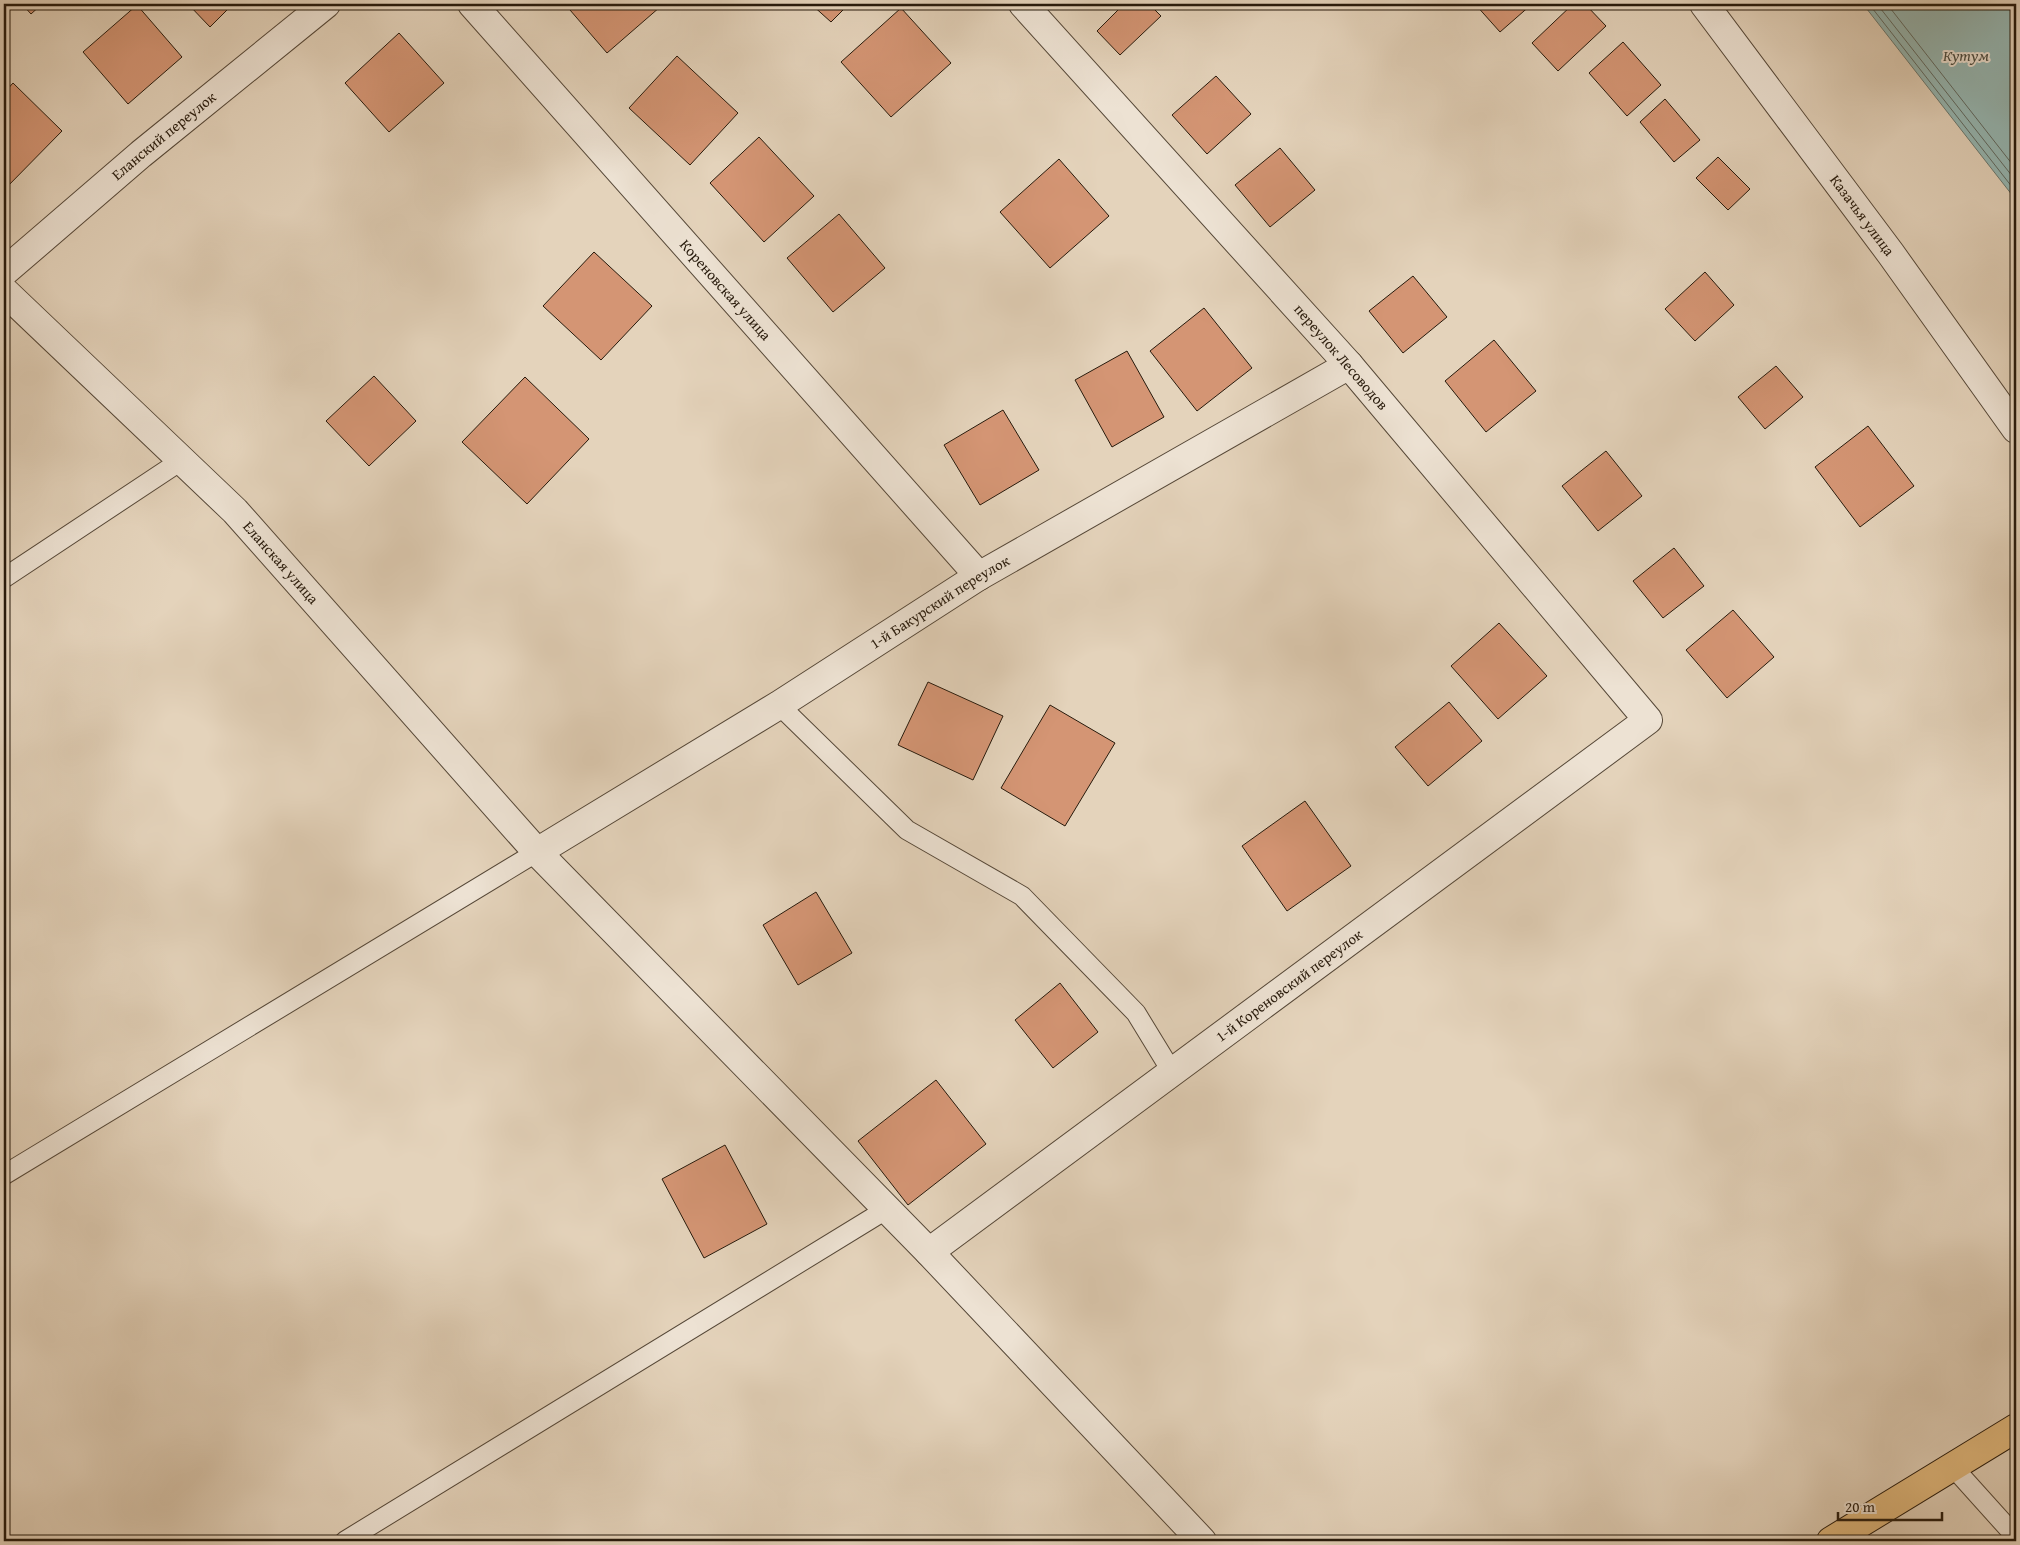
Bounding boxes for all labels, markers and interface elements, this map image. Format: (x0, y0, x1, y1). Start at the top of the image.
water label: Кутум (1943, 43, 1989, 67)
street label: Еланский переулок (107, 86, 220, 185)
street label: Казачья улица (1825, 170, 1900, 261)
street label: Кореновская улица (675, 234, 777, 345)
street label: переулок Лесоводов (1289, 299, 1393, 414)
street label: Еланская улица (239, 516, 324, 609)
street label: 1-й Бакурский переулок (866, 550, 1013, 654)
street label: 1-й Кореновский переулок (1211, 924, 1367, 1047)
scale bar (1838, 1490, 1941, 1522)
text: 20 m (1845, 1496, 1876, 1517)

